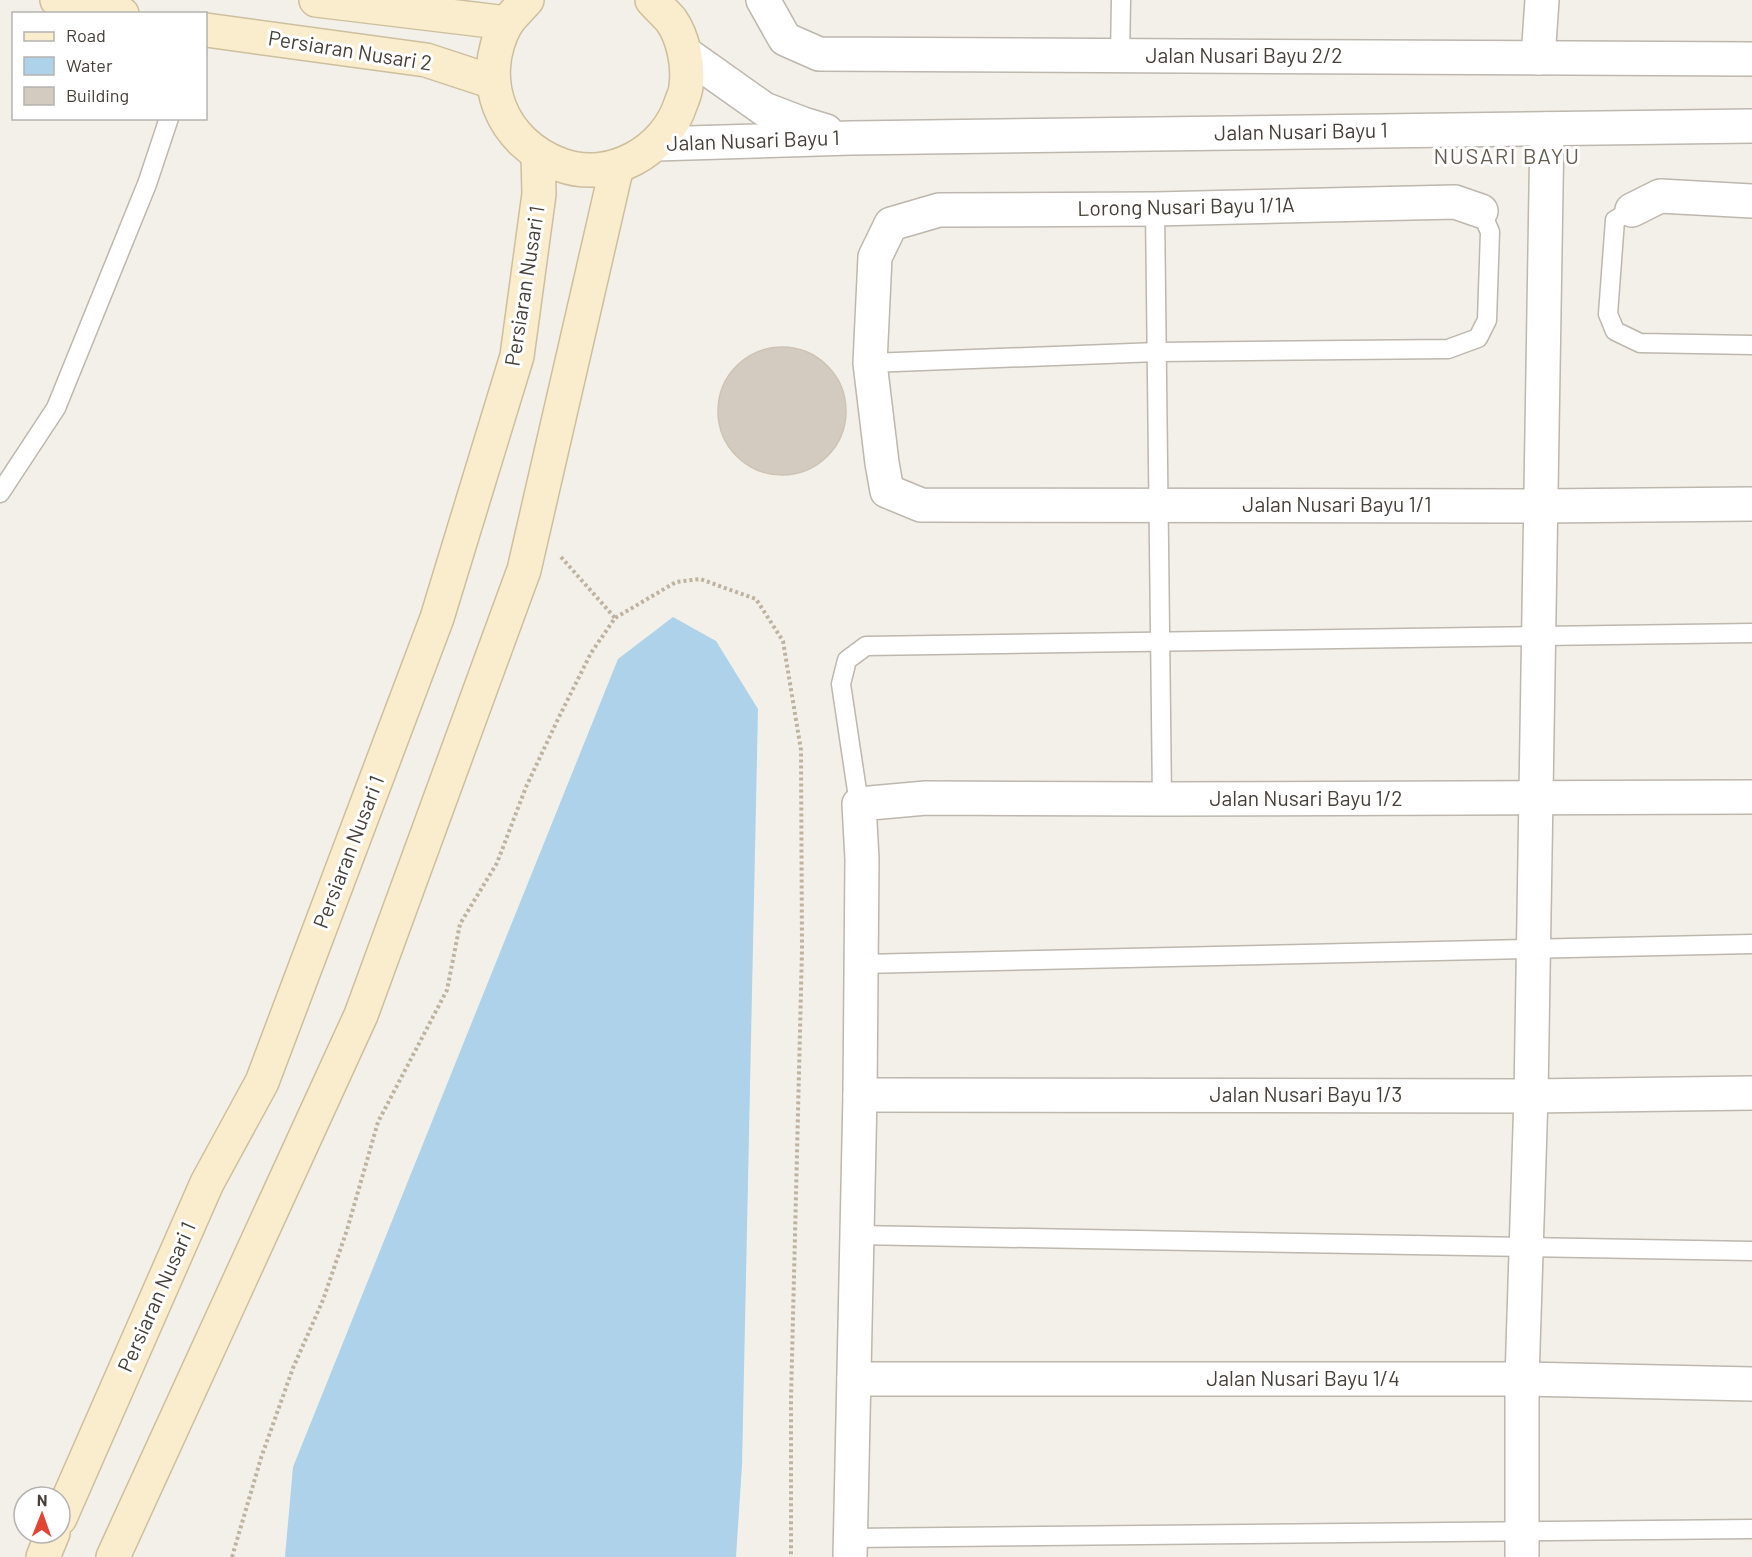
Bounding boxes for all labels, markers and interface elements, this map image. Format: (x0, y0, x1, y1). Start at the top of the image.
legend (12, 12, 207, 120)
text: Road (66, 24, 106, 46)
street label: Persiaran Nusari 2 (266, 24, 434, 75)
street label: Jalan Nusari Bayu 2/2 (1145, 42, 1343, 67)
text: Water (66, 54, 113, 76)
text: Building (66, 84, 129, 106)
street label: Jalan Nusari Bayu 1 (1214, 116, 1388, 145)
street label: Jalan Nusari Bayu 1 (666, 124, 840, 155)
district label: NUSARI BAYU (1433, 142, 1581, 168)
street label: Lorong Nusari Bayu 1/1A (1077, 191, 1295, 220)
street label: Persiaran Nusari 1 (499, 204, 549, 368)
street label: Jalan Nusari Bayu 1/1 (1242, 491, 1432, 516)
street label: Persiaran Nusari 1 (307, 772, 388, 931)
street label: Jalan Nusari Bayu 1/2 (1209, 785, 1403, 810)
street label: Jalan Nusari Bayu 1/3 (1210, 1081, 1402, 1106)
street label: Persiaran Nusari 1 (111, 1217, 200, 1375)
street label: Jalan Nusari Bayu 1/4 (1206, 1365, 1400, 1390)
north arrow (12, 1485, 72, 1545)
text: N (37, 1490, 48, 1509)

